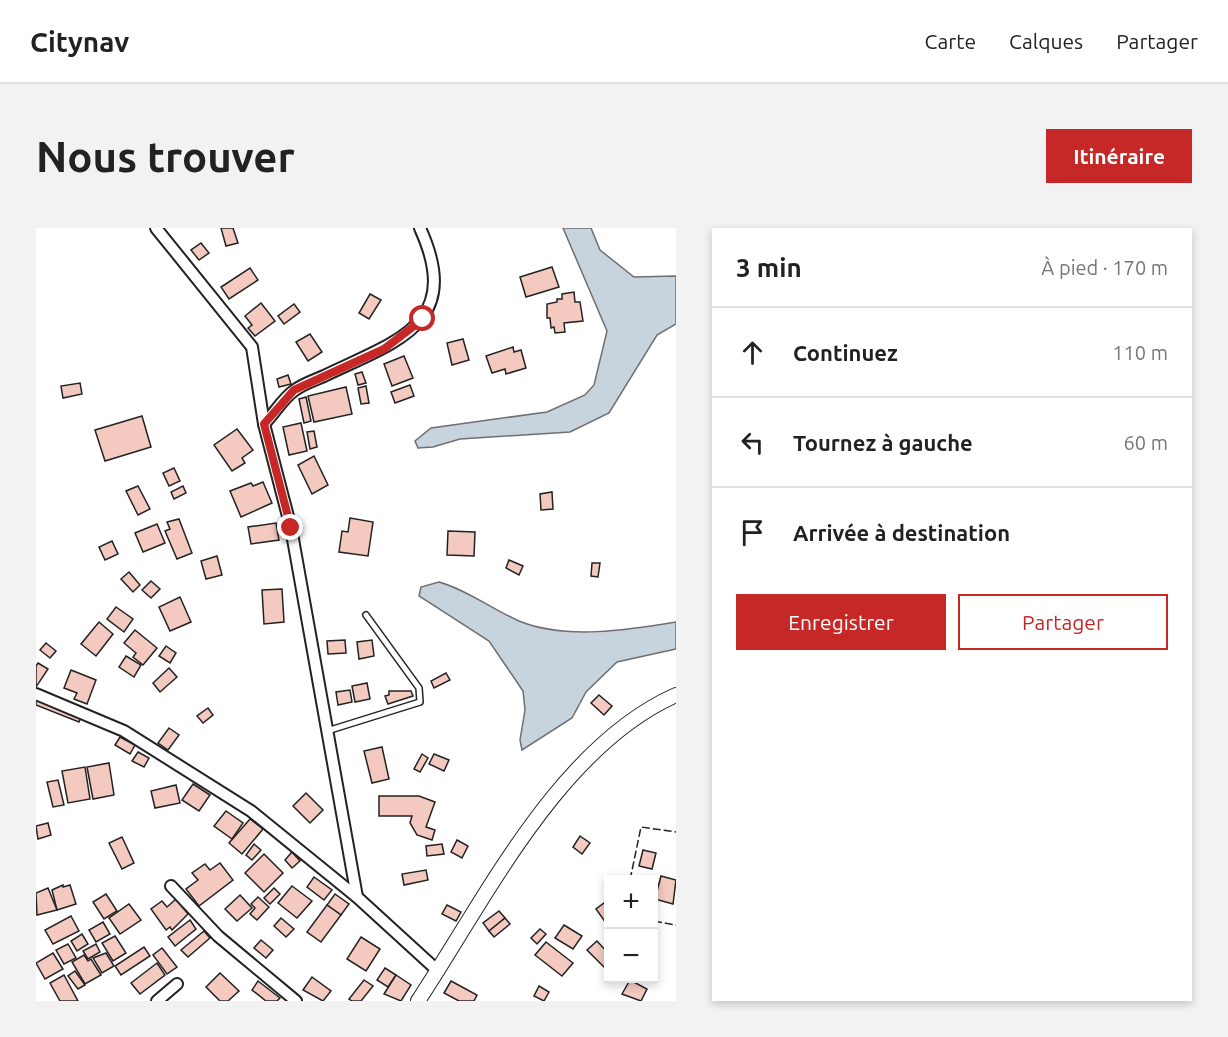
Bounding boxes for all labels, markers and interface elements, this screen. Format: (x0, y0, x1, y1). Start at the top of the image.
text: Citynav (30, 26, 129, 57)
text: Carte (925, 29, 976, 53)
text: Calques (1009, 29, 1083, 53)
text: Partager (1116, 29, 1198, 53)
button: Itinéraire (1046, 129, 1192, 183)
text: Nous trouver (36, 133, 295, 180)
text: 3 min (736, 253, 802, 282)
text: À pied · 170 m (1041, 256, 1168, 279)
route start (409, 305, 435, 331)
icon: ahead (736, 336, 769, 369)
text: Continuez (793, 340, 898, 365)
text: 110 m (1112, 341, 1168, 364)
icon: left (736, 426, 769, 459)
text: Tournez à gauche (793, 430, 973, 455)
text: 60 m (1124, 431, 1168, 454)
route end (277, 514, 303, 540)
icon: arrive (736, 516, 769, 549)
text: Arrivée à destination (793, 520, 1010, 545)
button: Enregistrer (736, 594, 946, 650)
button: Partager (958, 594, 1168, 650)
map controls (604, 875, 658, 983)
button: + (604, 875, 658, 929)
button: − (604, 929, 658, 983)

